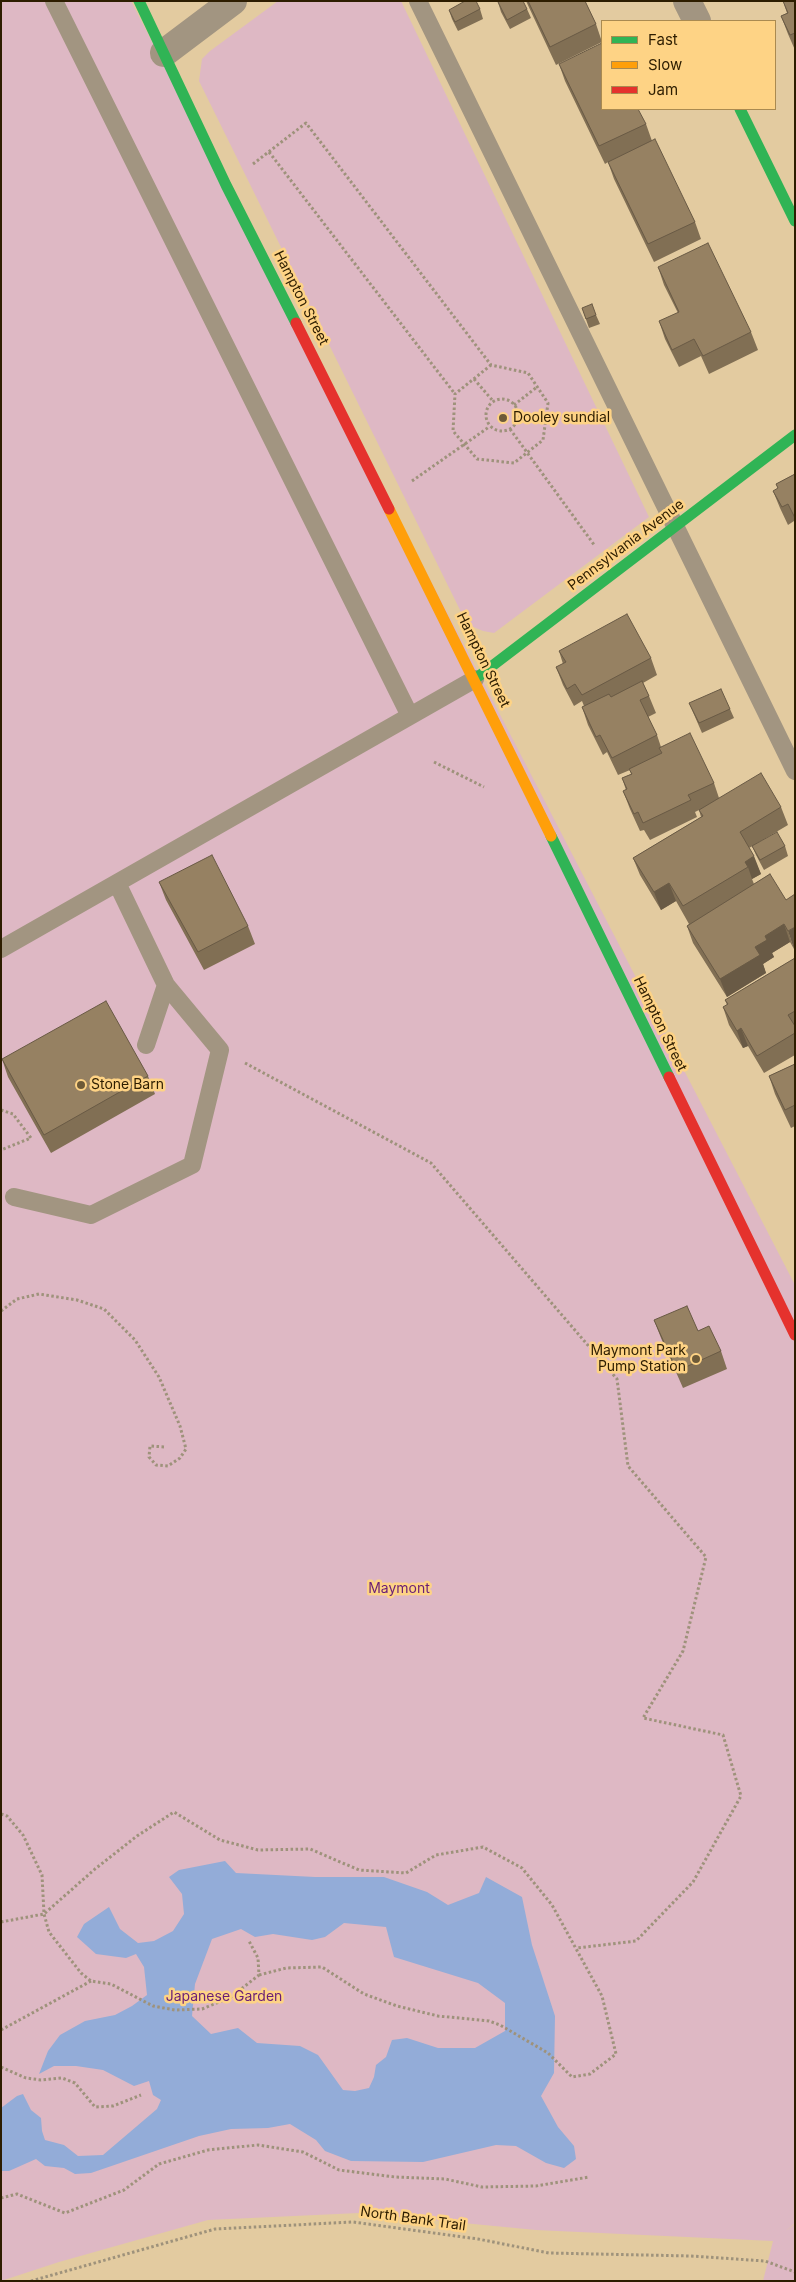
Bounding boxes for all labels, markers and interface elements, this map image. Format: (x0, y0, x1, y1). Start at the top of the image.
legend (601, 20, 776, 110)
text: Fast (648, 30, 678, 49)
text: Slow (648, 55, 682, 74)
text: Jam (648, 80, 678, 99)
street label: Hampton Street (270, 248, 332, 348)
place label: Dooley sundial (513, 410, 610, 426)
marker: Dooley sundial (497, 412, 509, 424)
street label: Pennsylvania Avenue (565, 496, 687, 594)
street label: Hampton Street (453, 610, 513, 710)
street label: Hampton Street (630, 974, 690, 1074)
place label: Stone Barn (91, 1077, 164, 1093)
marker: Stone Barn (75, 1079, 87, 1091)
place label: Maymont Park Pump Station (590, 1343, 686, 1375)
marker: Maymont Park Pump Station (690, 1353, 702, 1365)
park label: Maymont (368, 1581, 430, 1597)
park label: Japanese Garden (166, 1989, 282, 2005)
street label: North Bank Trail (359, 2203, 467, 2235)

